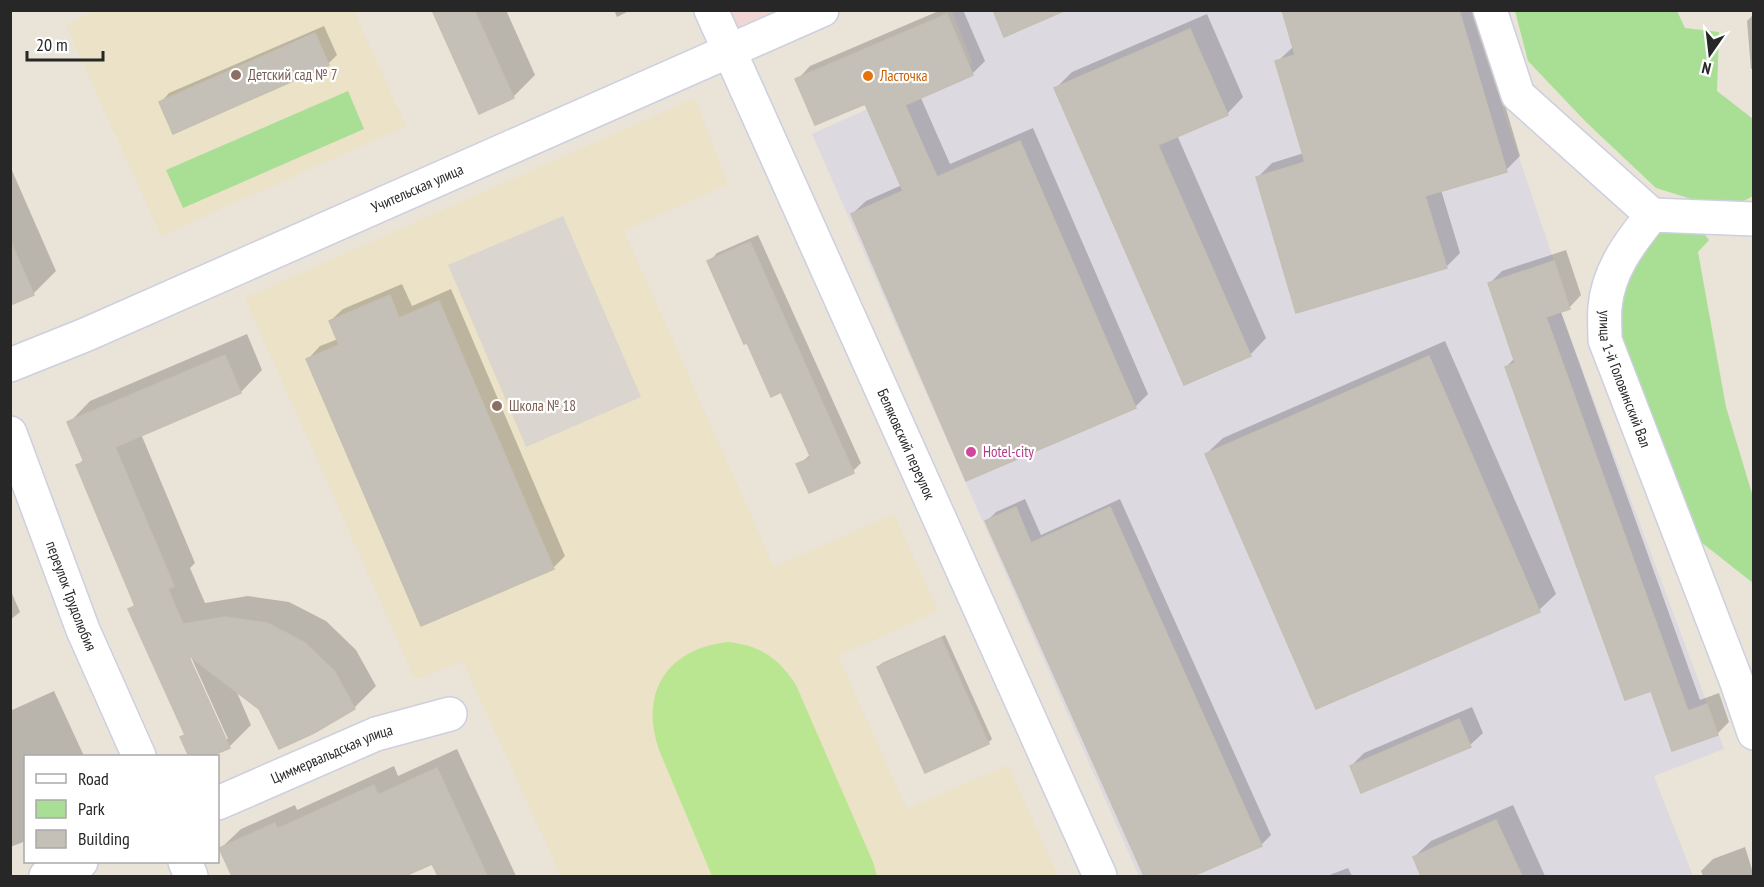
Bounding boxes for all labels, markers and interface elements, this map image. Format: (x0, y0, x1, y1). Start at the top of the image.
scale bar (27, 24, 104, 62)
north arrow (1680, 24, 1740, 84)
text: 20 m (36, 33, 68, 56)
text: N (1700, 58, 1713, 79)
place label: Детский сад № 7 (248, 65, 338, 84)
place label: Ласточка (879, 66, 928, 85)
marker: Детский сад № 7 (229, 68, 243, 82)
marker: Ласточка (861, 69, 875, 83)
street label: Учительская улица (368, 159, 466, 217)
street label: улица 1-й Головинский Вал (1596, 310, 1656, 450)
street label: Беляковский переулок (873, 386, 940, 503)
place label: Школа № 18 (509, 396, 576, 415)
marker: Школа № 18 (490, 399, 504, 413)
place label: Hotel-city (983, 442, 1034, 461)
marker: Hotel-city (964, 445, 978, 459)
street label: переулок Трудолюбия (42, 538, 101, 654)
street label: Циммервальдская улица (268, 720, 395, 788)
legend (24, 755, 219, 863)
text: Road (78, 767, 109, 790)
text: Park (78, 797, 105, 820)
text: Building (78, 827, 130, 850)

